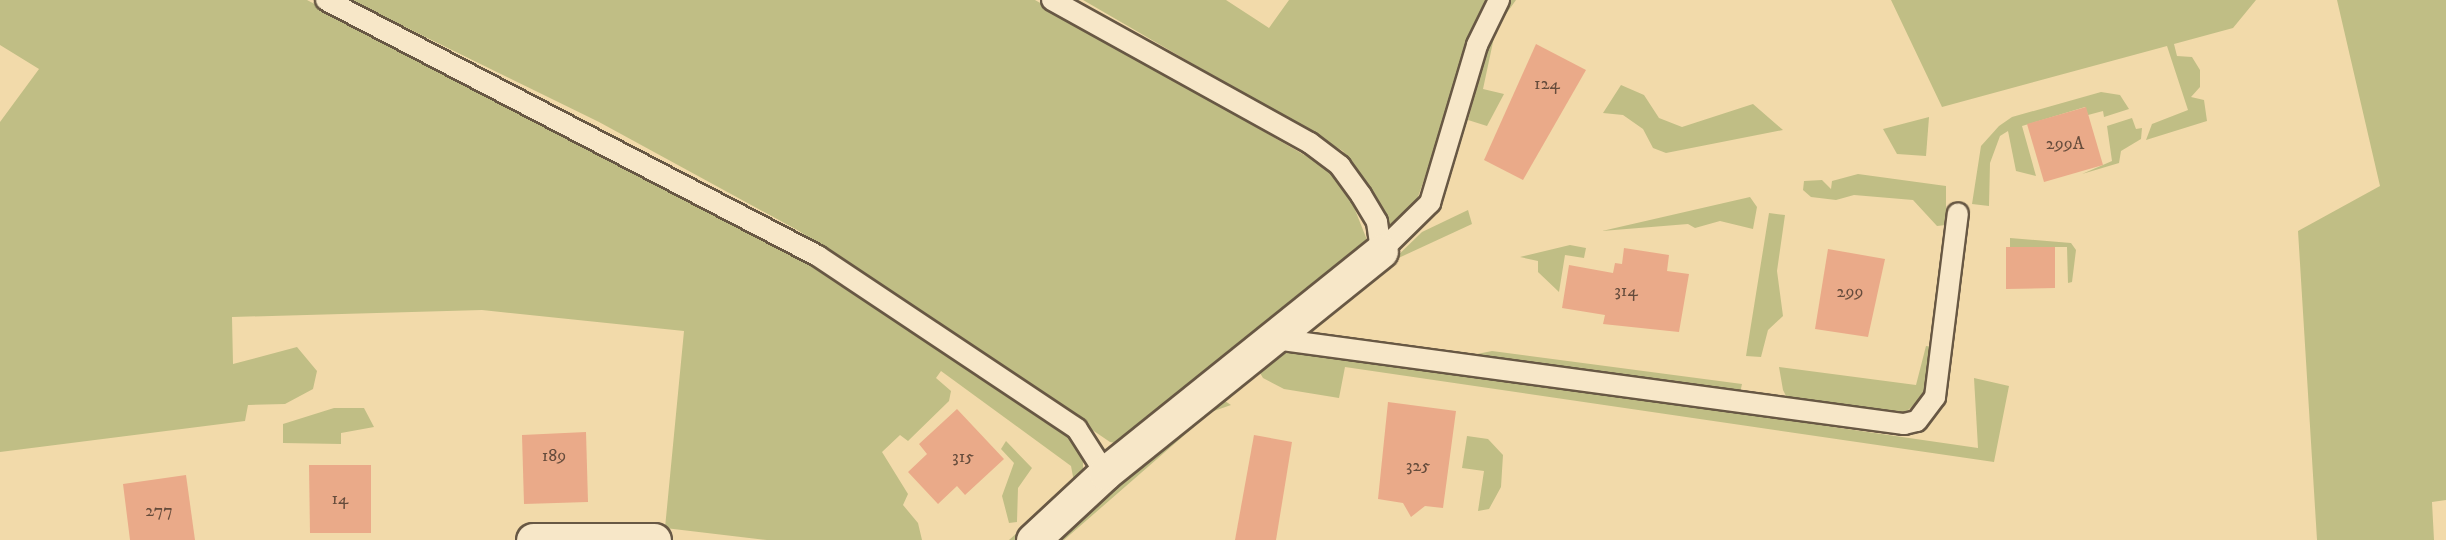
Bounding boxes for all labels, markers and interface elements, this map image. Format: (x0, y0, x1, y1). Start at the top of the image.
house number: 124 (1534, 73, 1560, 95)
house number: 299A (2046, 133, 2084, 155)
house number: 314 (1614, 280, 1638, 302)
house number: 299 (1837, 281, 1863, 303)
house number: 189 (542, 445, 566, 467)
house number: 315 (952, 446, 974, 468)
house number: 325 (1406, 455, 1430, 477)
house number: 14 (332, 488, 348, 510)
house number: 277 (145, 500, 173, 522)

